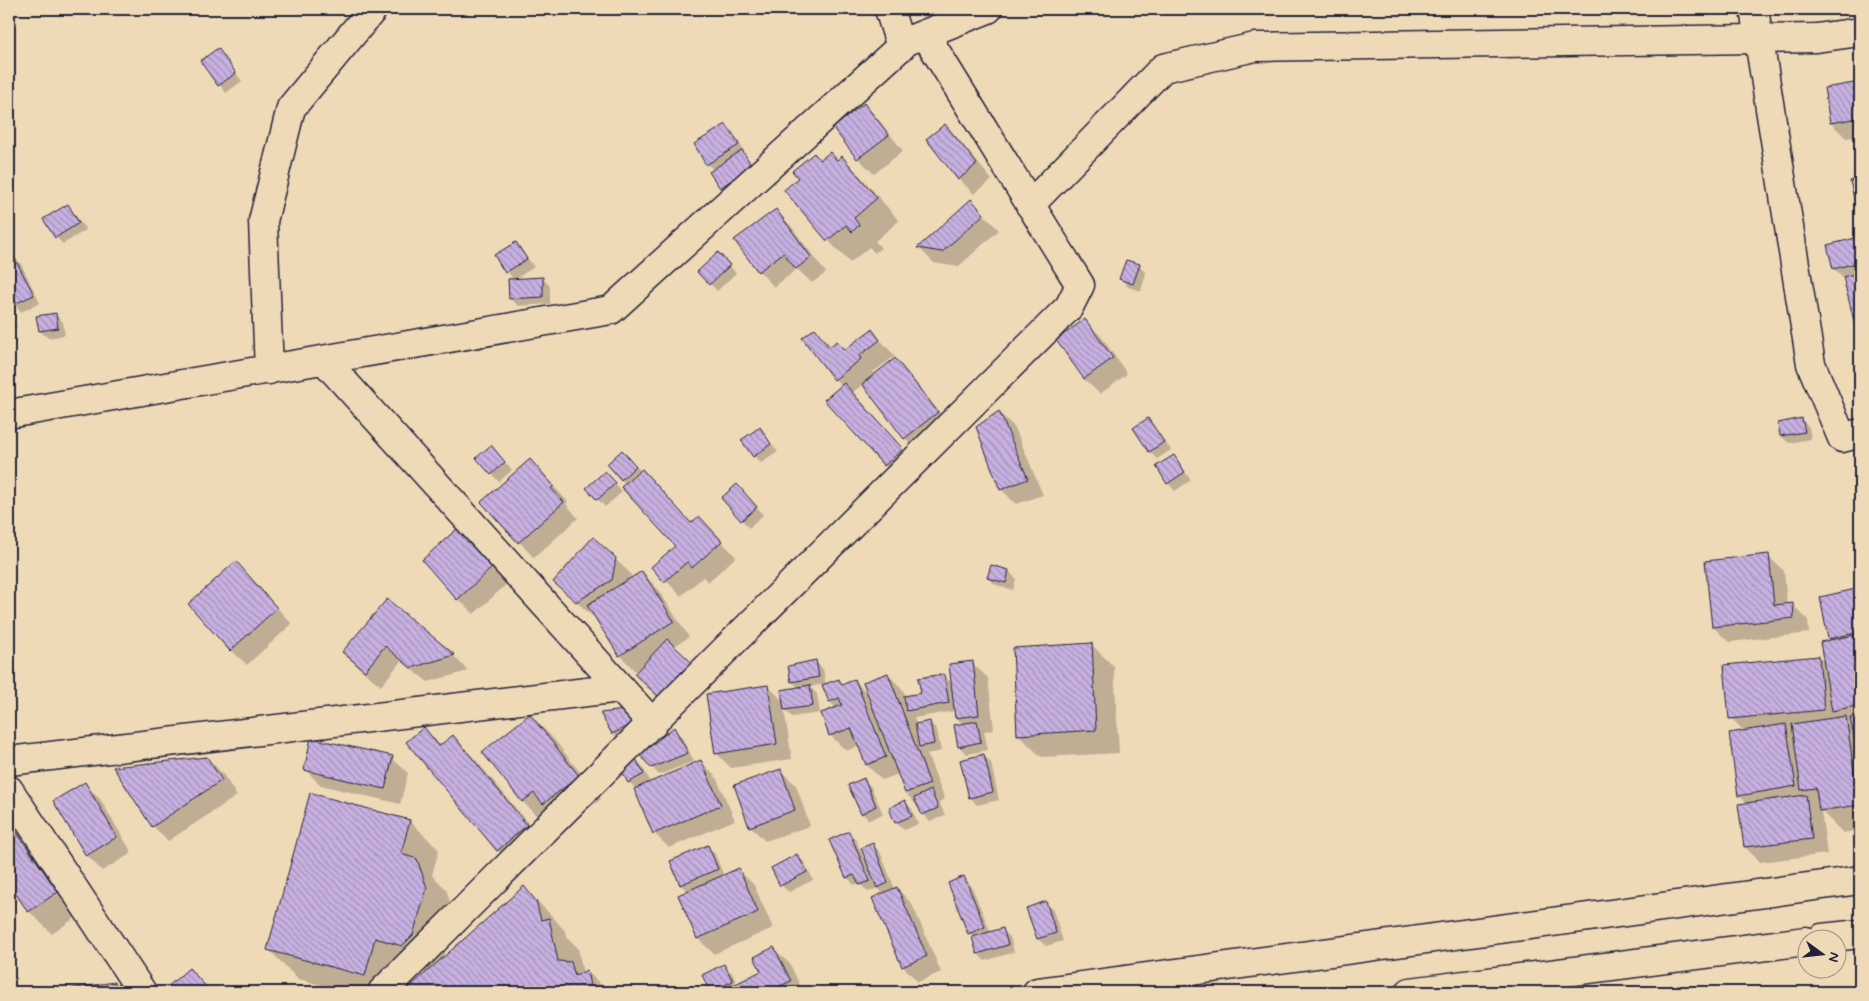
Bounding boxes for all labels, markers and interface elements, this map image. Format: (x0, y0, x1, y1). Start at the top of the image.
north arrow (1796, 928, 1846, 978)
text: N (1824, 950, 1843, 964)

